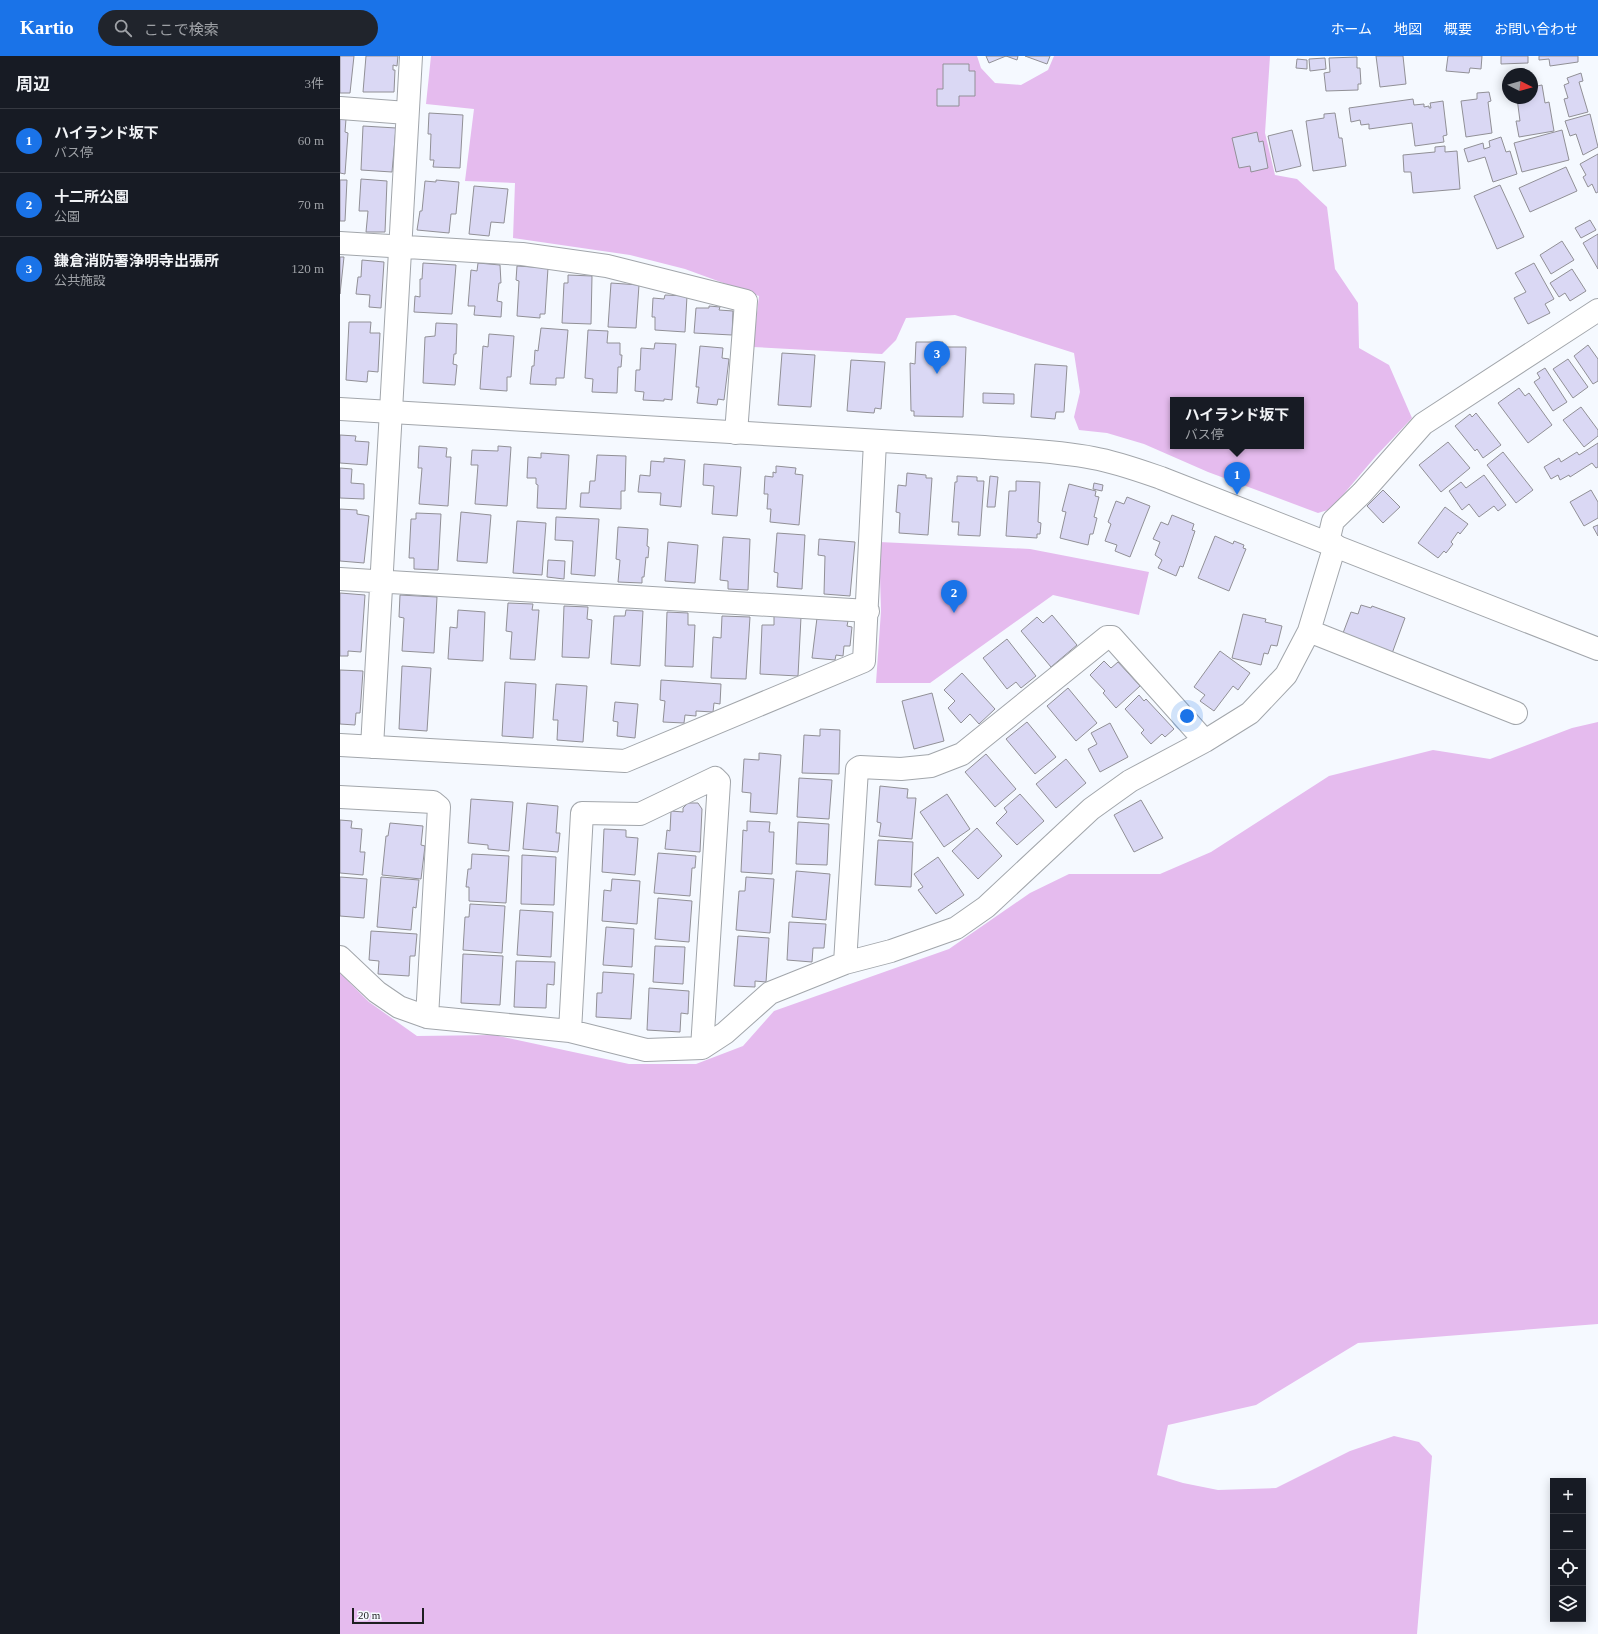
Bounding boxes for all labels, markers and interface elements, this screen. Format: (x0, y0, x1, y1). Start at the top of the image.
search box (98, 10, 378, 46)
text: Kartio (20, 17, 74, 38)
icon: search (112, 17, 134, 39)
text: ここで検索 (144, 22, 219, 38)
text: ホーム (1330, 22, 1372, 37)
text: 地図 (1394, 22, 1422, 37)
text: 概要 (1444, 22, 1472, 37)
text: お問い合わせ (1494, 22, 1578, 37)
north arrow (1502, 68, 1538, 104)
text: 周辺 (16, 75, 50, 94)
text: 3件 (304, 76, 324, 91)
text: ハイランド坂下 (54, 125, 159, 141)
text: 1 (26, 133, 32, 148)
text: 60 m (298, 133, 324, 148)
text: バス停 (54, 145, 93, 160)
text: 十二所公園 (54, 189, 129, 205)
text: 2 (26, 197, 32, 212)
text: 70 m (298, 197, 324, 212)
text: 公園 (54, 209, 80, 224)
text: 鎌倉消防署浄明寺出張所 (54, 253, 219, 269)
text: 3 (26, 261, 32, 276)
text: 120 m (291, 261, 324, 276)
text: 公共施設 (54, 273, 106, 288)
pin: 3 (924, 341, 950, 374)
popup (1170, 397, 1304, 449)
text: ハイランド坂下 (1185, 407, 1289, 423)
text: バス停 (1185, 427, 1224, 442)
pin: 1 (1224, 462, 1250, 495)
pin: 2 (941, 580, 967, 613)
your location (1177, 706, 1197, 726)
map controls (1550, 1478, 1586, 1622)
button: + (1550, 1478, 1586, 1514)
button: − (1550, 1514, 1586, 1550)
button: locate (1550, 1550, 1586, 1586)
button: layers (1550, 1586, 1586, 1622)
scale bar (352, 1606, 424, 1625)
text: 20 m (358, 1609, 380, 1621)

